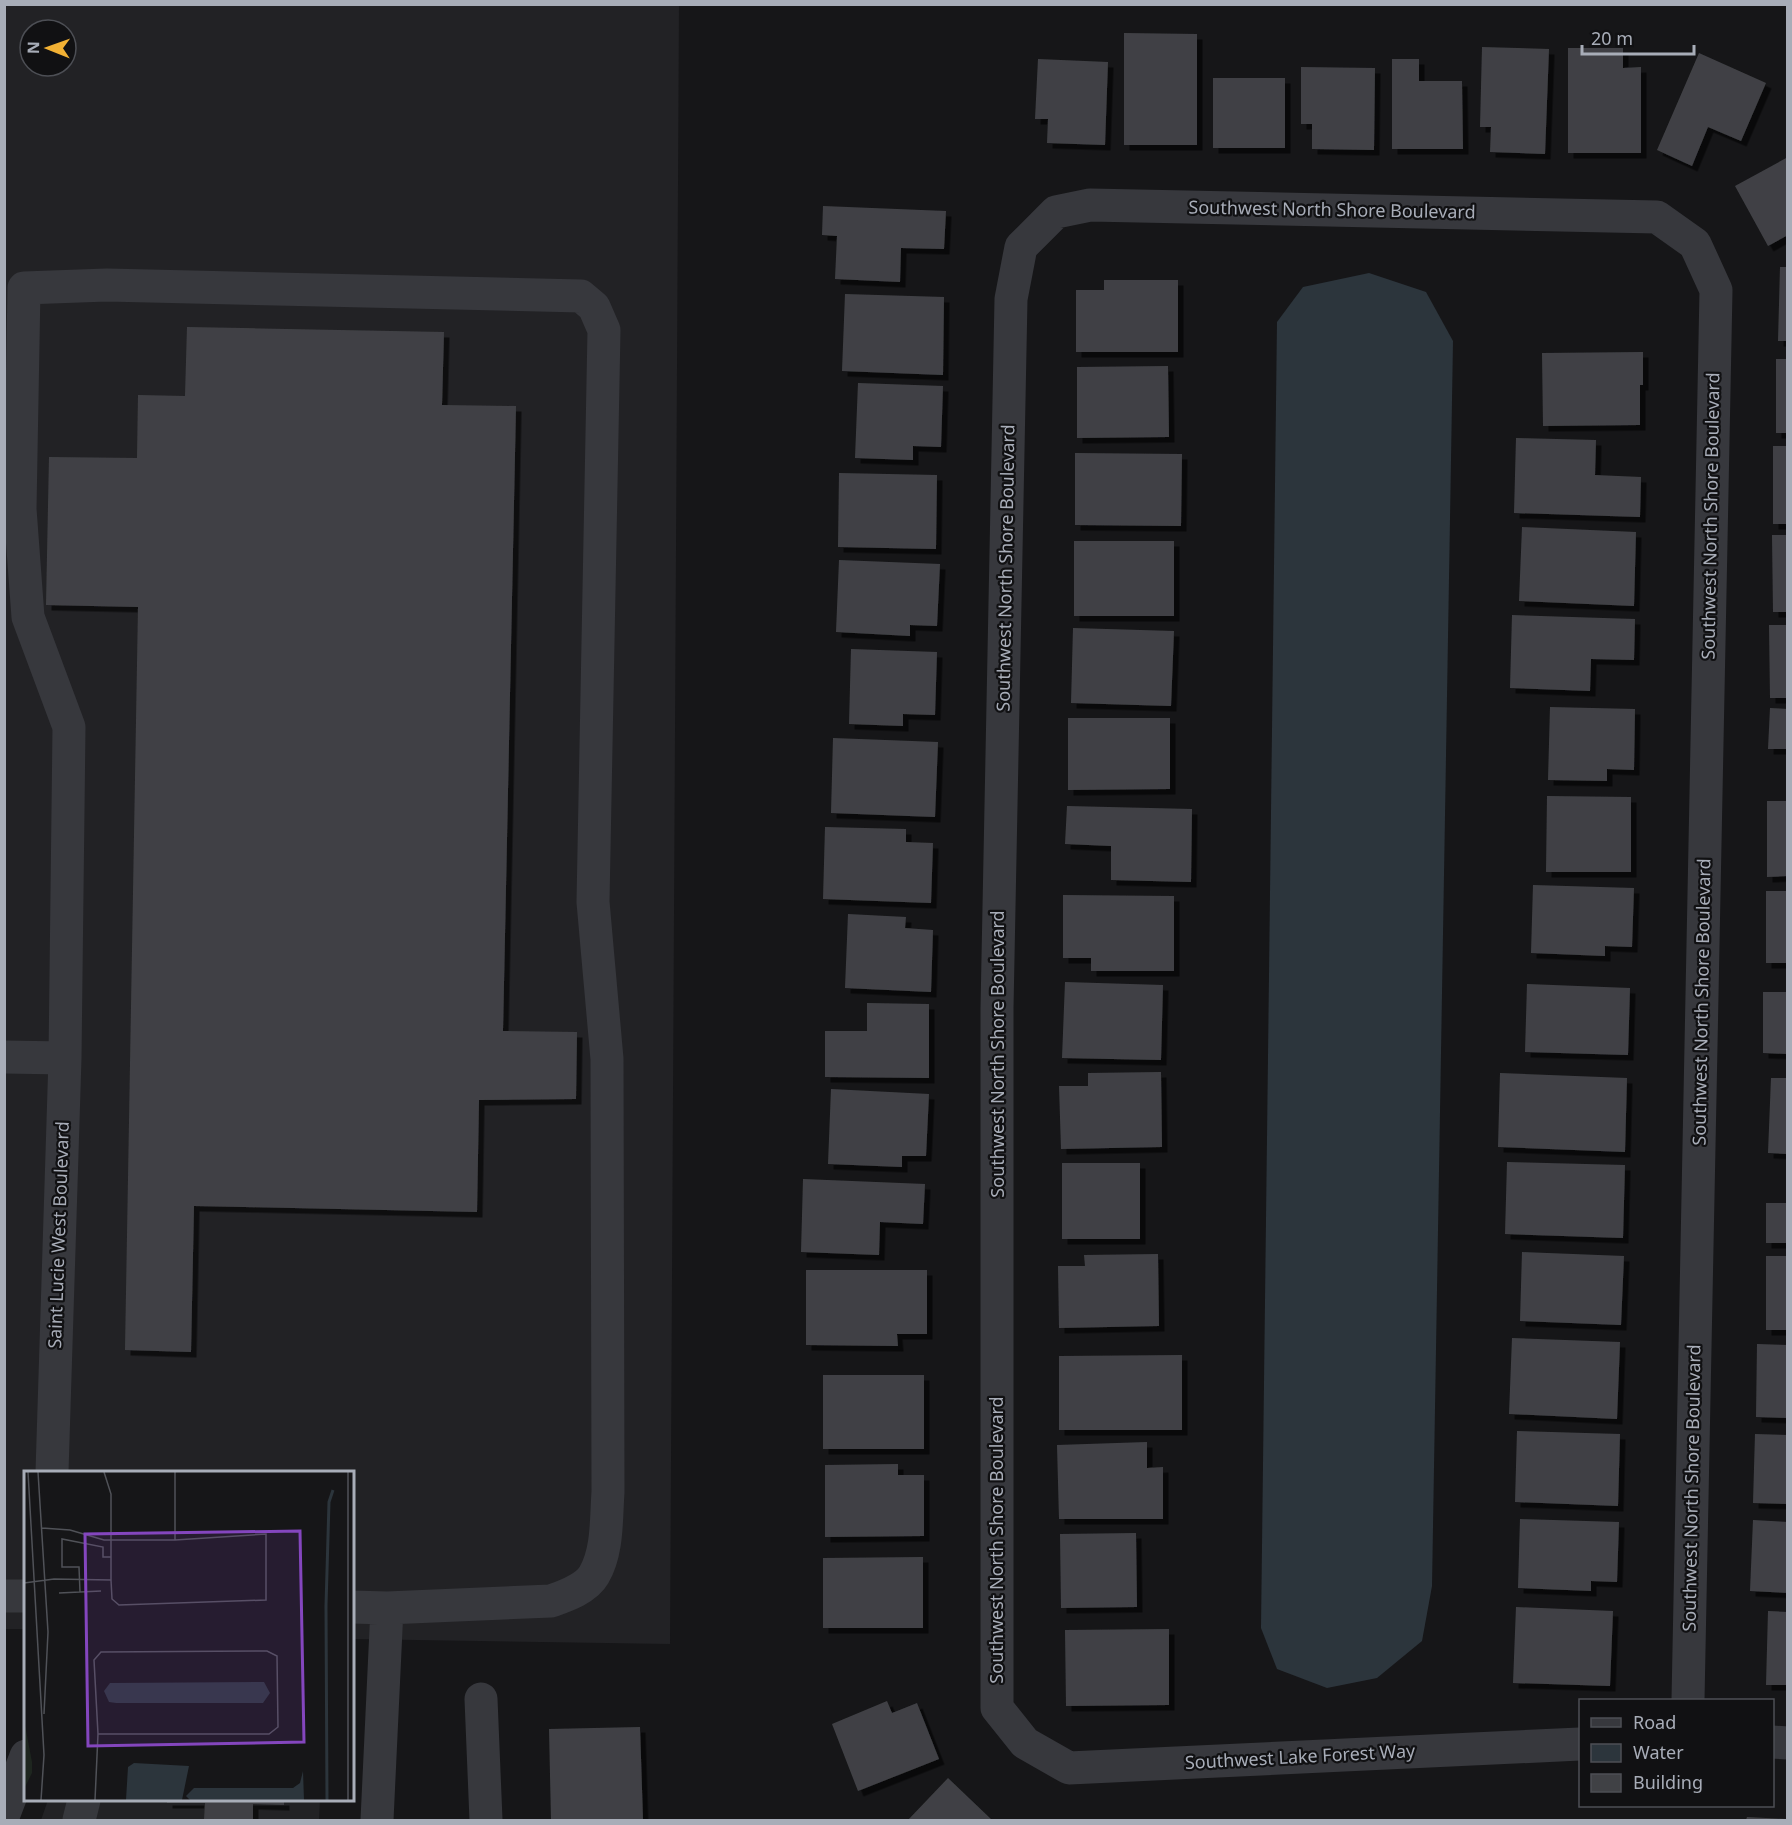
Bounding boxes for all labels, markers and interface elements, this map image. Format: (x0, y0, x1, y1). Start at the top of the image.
north arrow (18, 18, 78, 78)
scale bar (1582, 18, 1694, 56)
text: 20 m (1591, 26, 1633, 50)
text: N (22, 41, 44, 54)
street label: Southwest North Shore Boulevard (1188, 194, 1476, 224)
street label: Southwest North Shore Boulevard (1695, 372, 1725, 660)
street label: Southwest North Shore Boulevard (990, 424, 1020, 712)
street label: Southwest North Shore Boulevard (1686, 858, 1716, 1146)
street label: Southwest North Shore Boulevard (985, 910, 1009, 1198)
street label: Saint Lucie West Boulevard (42, 1121, 74, 1349)
street label: Southwest North Shore Boulevard (1676, 1344, 1706, 1632)
street label: Southwest North Shore Boulevard (984, 1396, 1008, 1684)
inset map (24, 1471, 354, 1801)
legend (1579, 1699, 1774, 1807)
text: Road (1633, 1710, 1676, 1734)
street label: Southwest Lake Forest Way (1184, 1738, 1416, 1774)
text: Water (1633, 1740, 1684, 1764)
text: Building (1633, 1770, 1703, 1794)

